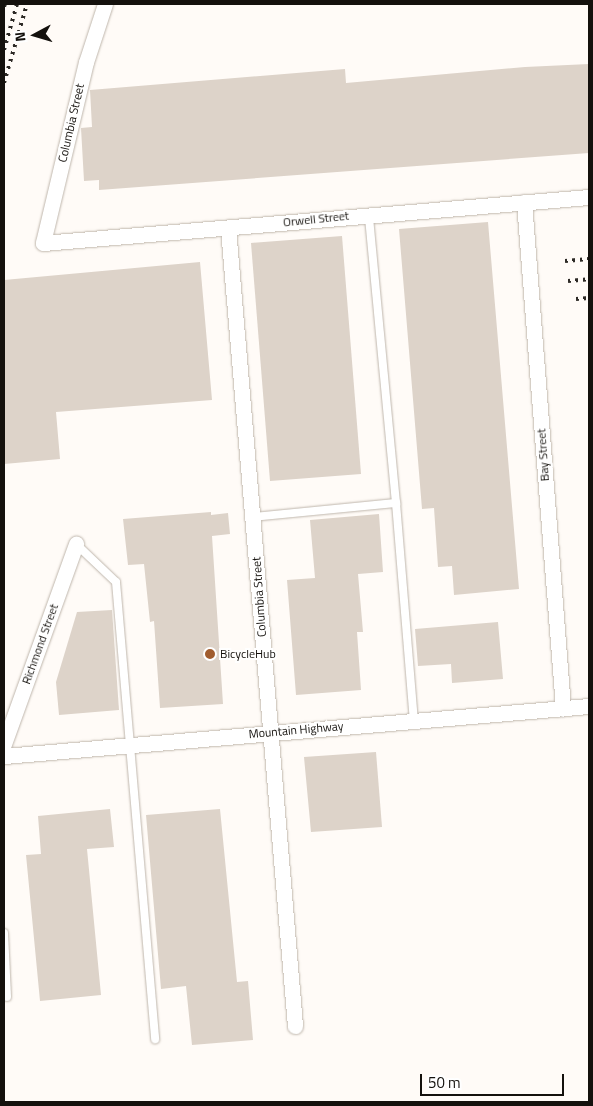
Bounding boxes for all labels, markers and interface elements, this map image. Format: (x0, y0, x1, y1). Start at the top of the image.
north arrow (10, 10, 60, 60)
text: N (9, 31, 31, 43)
street label: Columbia Street (55, 82, 87, 164)
street label: Orwell Street (282, 208, 350, 230)
street label: Bay Street (534, 428, 552, 482)
street label: Columbia Street (249, 556, 269, 638)
street label: Richmond Street (19, 602, 61, 686)
place label: BicycleHub (220, 647, 276, 661)
marker: BicycleHub (204, 648, 216, 660)
street label: Mountain Highway (248, 719, 344, 741)
scale bar (423, 1064, 567, 1096)
text: 50 m (428, 1071, 461, 1094)

